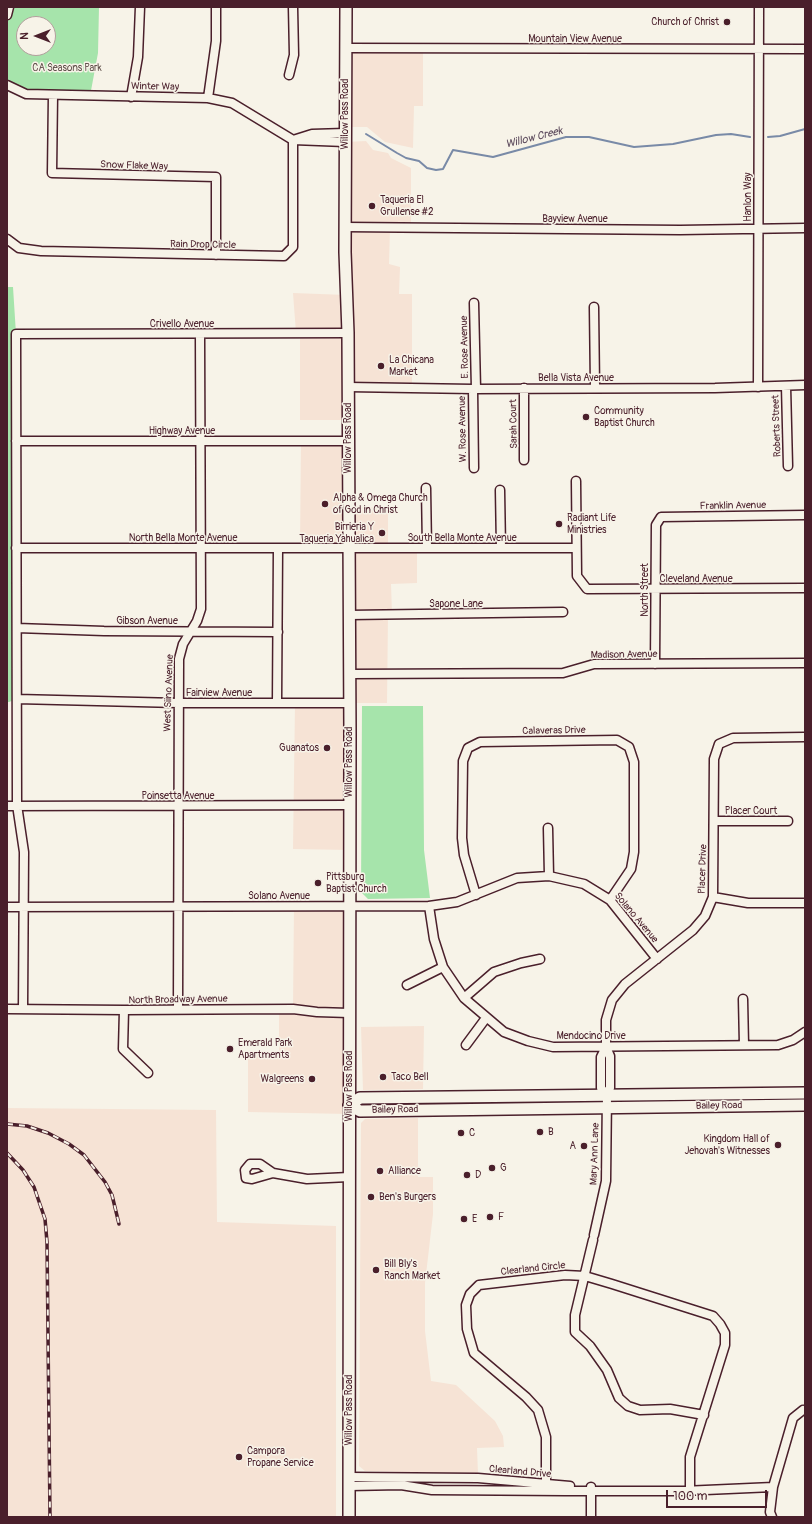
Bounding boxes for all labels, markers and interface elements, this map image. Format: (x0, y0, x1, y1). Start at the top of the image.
north arrow (16, 16, 56, 56)
place label: Church of Christ (651, 16, 719, 28)
marker: Church of Christ (722, 17, 732, 27)
text: N (18, 32, 31, 40)
street label: Mountain View Avenue (528, 33, 622, 45)
park label: CA Seasons Park (32, 62, 102, 74)
street label: Willow Pass Road (339, 79, 351, 149)
street label: Winter Way (131, 81, 179, 93)
water label: Willow Creek (504, 125, 564, 151)
street label: Snow Flake Way (100, 159, 168, 173)
street label: Hanlon Way (742, 172, 754, 222)
place label: Taqueria El Grullense #2 (380, 194, 434, 218)
marker: Taqueria El Grullense #2 (367, 201, 377, 211)
street label: Bayview Avenue (542, 213, 608, 225)
street label: Rain Drop Circle (170, 238, 236, 252)
street label: E. Rose Avenue (458, 315, 472, 379)
street label: Crivello Avenue (150, 318, 214, 330)
place label: La Chicana Market (389, 354, 434, 378)
marker: La Chicana Market (376, 361, 386, 371)
street label: Bella Vista Avenue (538, 372, 614, 384)
street label: Roberts Street (770, 395, 784, 457)
street label: W. Rose Avenue (456, 396, 470, 462)
street label: Sarah Court (508, 399, 520, 449)
street label: Willow Pass Road (342, 403, 354, 473)
place label: Community Baptist Church (594, 405, 655, 428)
marker: Community Baptist Church (581, 412, 591, 422)
street label: Highway Avenue (149, 425, 215, 437)
place label: Alpha & Omega Church of God in Christ (333, 492, 428, 516)
marker: Alpha & Omega Church of God in Christ (320, 499, 330, 509)
street label: Franklin Avenue (700, 499, 766, 513)
place label: Radiant Life Ministries (567, 512, 616, 536)
marker: Radiant Life Ministries (554, 519, 564, 529)
place label: Birrieria Y Taqueria Yahualica (299, 521, 374, 544)
marker: Birrieria Y Taqueria Yahualica (377, 528, 387, 538)
street label: North Bella Monte Avenue (129, 532, 237, 544)
street label: South Bella Monte Avenue (407, 532, 517, 544)
street label: North Street (639, 563, 651, 617)
street label: Cleveland Avenue (659, 573, 733, 585)
street label: Sapone Lane (429, 598, 483, 610)
street label: Gibson Avenue (116, 615, 178, 627)
street label: Madison Avenue (590, 648, 658, 662)
street label: West Siino Avenue (162, 654, 176, 732)
street label: Fairview Avenue (186, 687, 252, 699)
street label: Calaveras Drive (522, 724, 586, 738)
street label: Willow Pass Road (343, 727, 355, 797)
place label: Guanatos (279, 742, 319, 754)
marker: Guanatos (322, 743, 332, 753)
street label: Poinsetta Avenue (141, 790, 215, 802)
street label: Placer Court (725, 805, 777, 817)
street label: Placer Drive (696, 844, 710, 894)
place label: Pittsburg Baptist Church (326, 871, 387, 894)
marker: Pittsburg Baptist Church (313, 878, 323, 888)
street label: Solano Avenue (248, 890, 310, 902)
street label: Solano Avenue (611, 890, 661, 946)
street label: North Broadway Avenue (128, 993, 228, 1007)
street label: Mendocino Drive (556, 1030, 626, 1042)
place label: Emerald Park Apartments (238, 1037, 292, 1060)
marker: Emerald Park Apartments (225, 1044, 235, 1054)
street label: Willow Pass Road (343, 1051, 355, 1121)
place label: Taco Bell (391, 1071, 429, 1083)
marker: Taco Bell (378, 1072, 388, 1082)
place label: Walgreens (260, 1073, 304, 1085)
marker: Walgreens (307, 1074, 317, 1084)
street label: Bailey Road (696, 1100, 742, 1112)
street label: Bailey Road (372, 1104, 418, 1116)
street label: Mary Ann Lane (588, 1123, 602, 1185)
place label: B (548, 1126, 554, 1138)
place label: C (469, 1127, 475, 1139)
marker: B (535, 1127, 545, 1137)
marker: C (456, 1128, 466, 1138)
place label: Kingdom Hall of Jehovah's Witnesses (684, 1133, 770, 1156)
place label: A (570, 1140, 576, 1152)
marker: Kingdom Hall of Jehovah's Witnesses (773, 1140, 783, 1150)
marker: A (579, 1141, 589, 1151)
place label: G (500, 1162, 507, 1174)
marker: G (487, 1163, 497, 1173)
place label: Alliance (388, 1165, 421, 1177)
marker: Alliance (375, 1166, 385, 1176)
place label: D (475, 1169, 481, 1181)
marker: D (462, 1170, 472, 1180)
place label: Ben's Burgers (379, 1191, 436, 1203)
marker: Ben's Burgers (366, 1192, 376, 1202)
place label: F (498, 1211, 504, 1223)
marker: F (485, 1212, 495, 1222)
place label: E (472, 1213, 477, 1225)
marker: E (459, 1214, 469, 1224)
place label: Bill Bly's Ranch Market (384, 1258, 440, 1282)
street label: Clearland Circle (500, 1260, 566, 1278)
marker: Bill Bly's Ranch Market (371, 1265, 381, 1275)
street label: Willow Pass Road (343, 1375, 355, 1445)
place label: Campora Propane Service (247, 1445, 314, 1468)
marker: Campora Propane Service (234, 1452, 244, 1462)
street label: Clearland Drive (488, 1463, 552, 1481)
scale bar (668, 1482, 769, 1508)
text: 100 m (673, 1489, 707, 1504)

